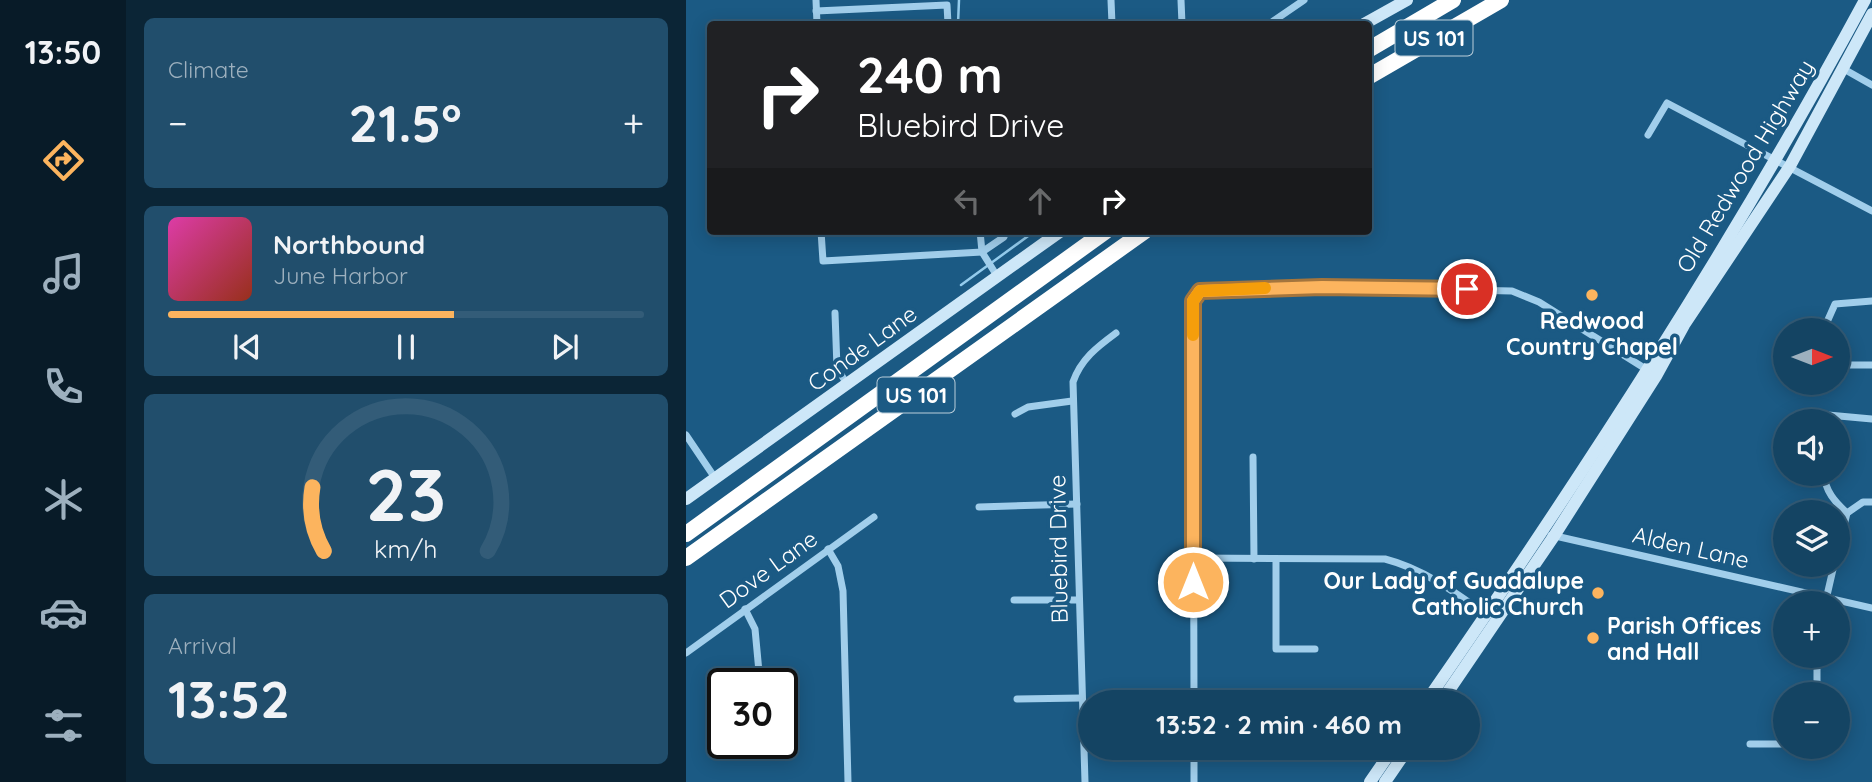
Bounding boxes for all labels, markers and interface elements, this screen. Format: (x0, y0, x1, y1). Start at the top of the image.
road number: US 101 (1396, 20, 1472, 56)
text: 13:50 (25, 32, 101, 72)
text: 240 m (857, 44, 1003, 105)
icon: right (742, 49, 833, 140)
street label: Old Redwood Highway (1670, 54, 1820, 278)
text: Climate (168, 55, 249, 84)
text: 21.5° (349, 90, 462, 155)
text: − (168, 99, 188, 147)
text: + (623, 99, 644, 147)
text: Bluebird Drive (857, 105, 1064, 145)
icon: directions (39, 136, 88, 185)
icon: left (948, 182, 986, 220)
icon: ahead (1021, 182, 1059, 220)
icon: right (1094, 182, 1132, 220)
text: Northbound (273, 228, 425, 261)
icon: music (39, 249, 88, 298)
pin (1437, 259, 1497, 319)
text: June Harbor (273, 261, 408, 290)
icon: arrive (1448, 270, 1486, 308)
marker: Redwood Country Chapel (1584, 287, 1600, 303)
street label: Conde Lane (802, 299, 922, 397)
place label: Redwood Country Chapel (1506, 306, 1678, 361)
north arrow (1773, 318, 1850, 396)
map controls (1773, 318, 1850, 759)
icon: previous (228, 328, 266, 366)
icon: pause (387, 328, 425, 366)
icon: next (546, 328, 584, 366)
icon: phone (39, 362, 88, 411)
road number: US 101 (877, 378, 954, 412)
button: sound (1773, 409, 1850, 486)
text: 23 (366, 448, 446, 539)
street label: Bluebird Drive (1042, 474, 1074, 624)
icon: climate (39, 475, 88, 524)
button: layers (1773, 500, 1850, 577)
street label: Alden Lane (1630, 519, 1752, 575)
street label: Dove Lane (713, 524, 823, 614)
text: km/h (374, 533, 438, 564)
position arrow (1156, 545, 1230, 619)
place label: Our Lady of Guadalupe Catholic Church (1324, 566, 1584, 621)
marker: Our Lady of Guadalupe Catholic Church (1590, 585, 1606, 601)
icon: car (39, 588, 88, 637)
button: + (1773, 591, 1850, 668)
place label: Parish Offices and Hall (1607, 611, 1761, 666)
marker: Parish Offices and Hall (1585, 630, 1601, 646)
text: Arrival (168, 631, 237, 660)
text: 13:52 (168, 666, 290, 731)
speed limit sign: 30 (707, 668, 798, 759)
button: − (1773, 682, 1850, 759)
icon: filters (39, 701, 88, 750)
text: 13:52 · 2 min · 460 m (1156, 708, 1402, 741)

